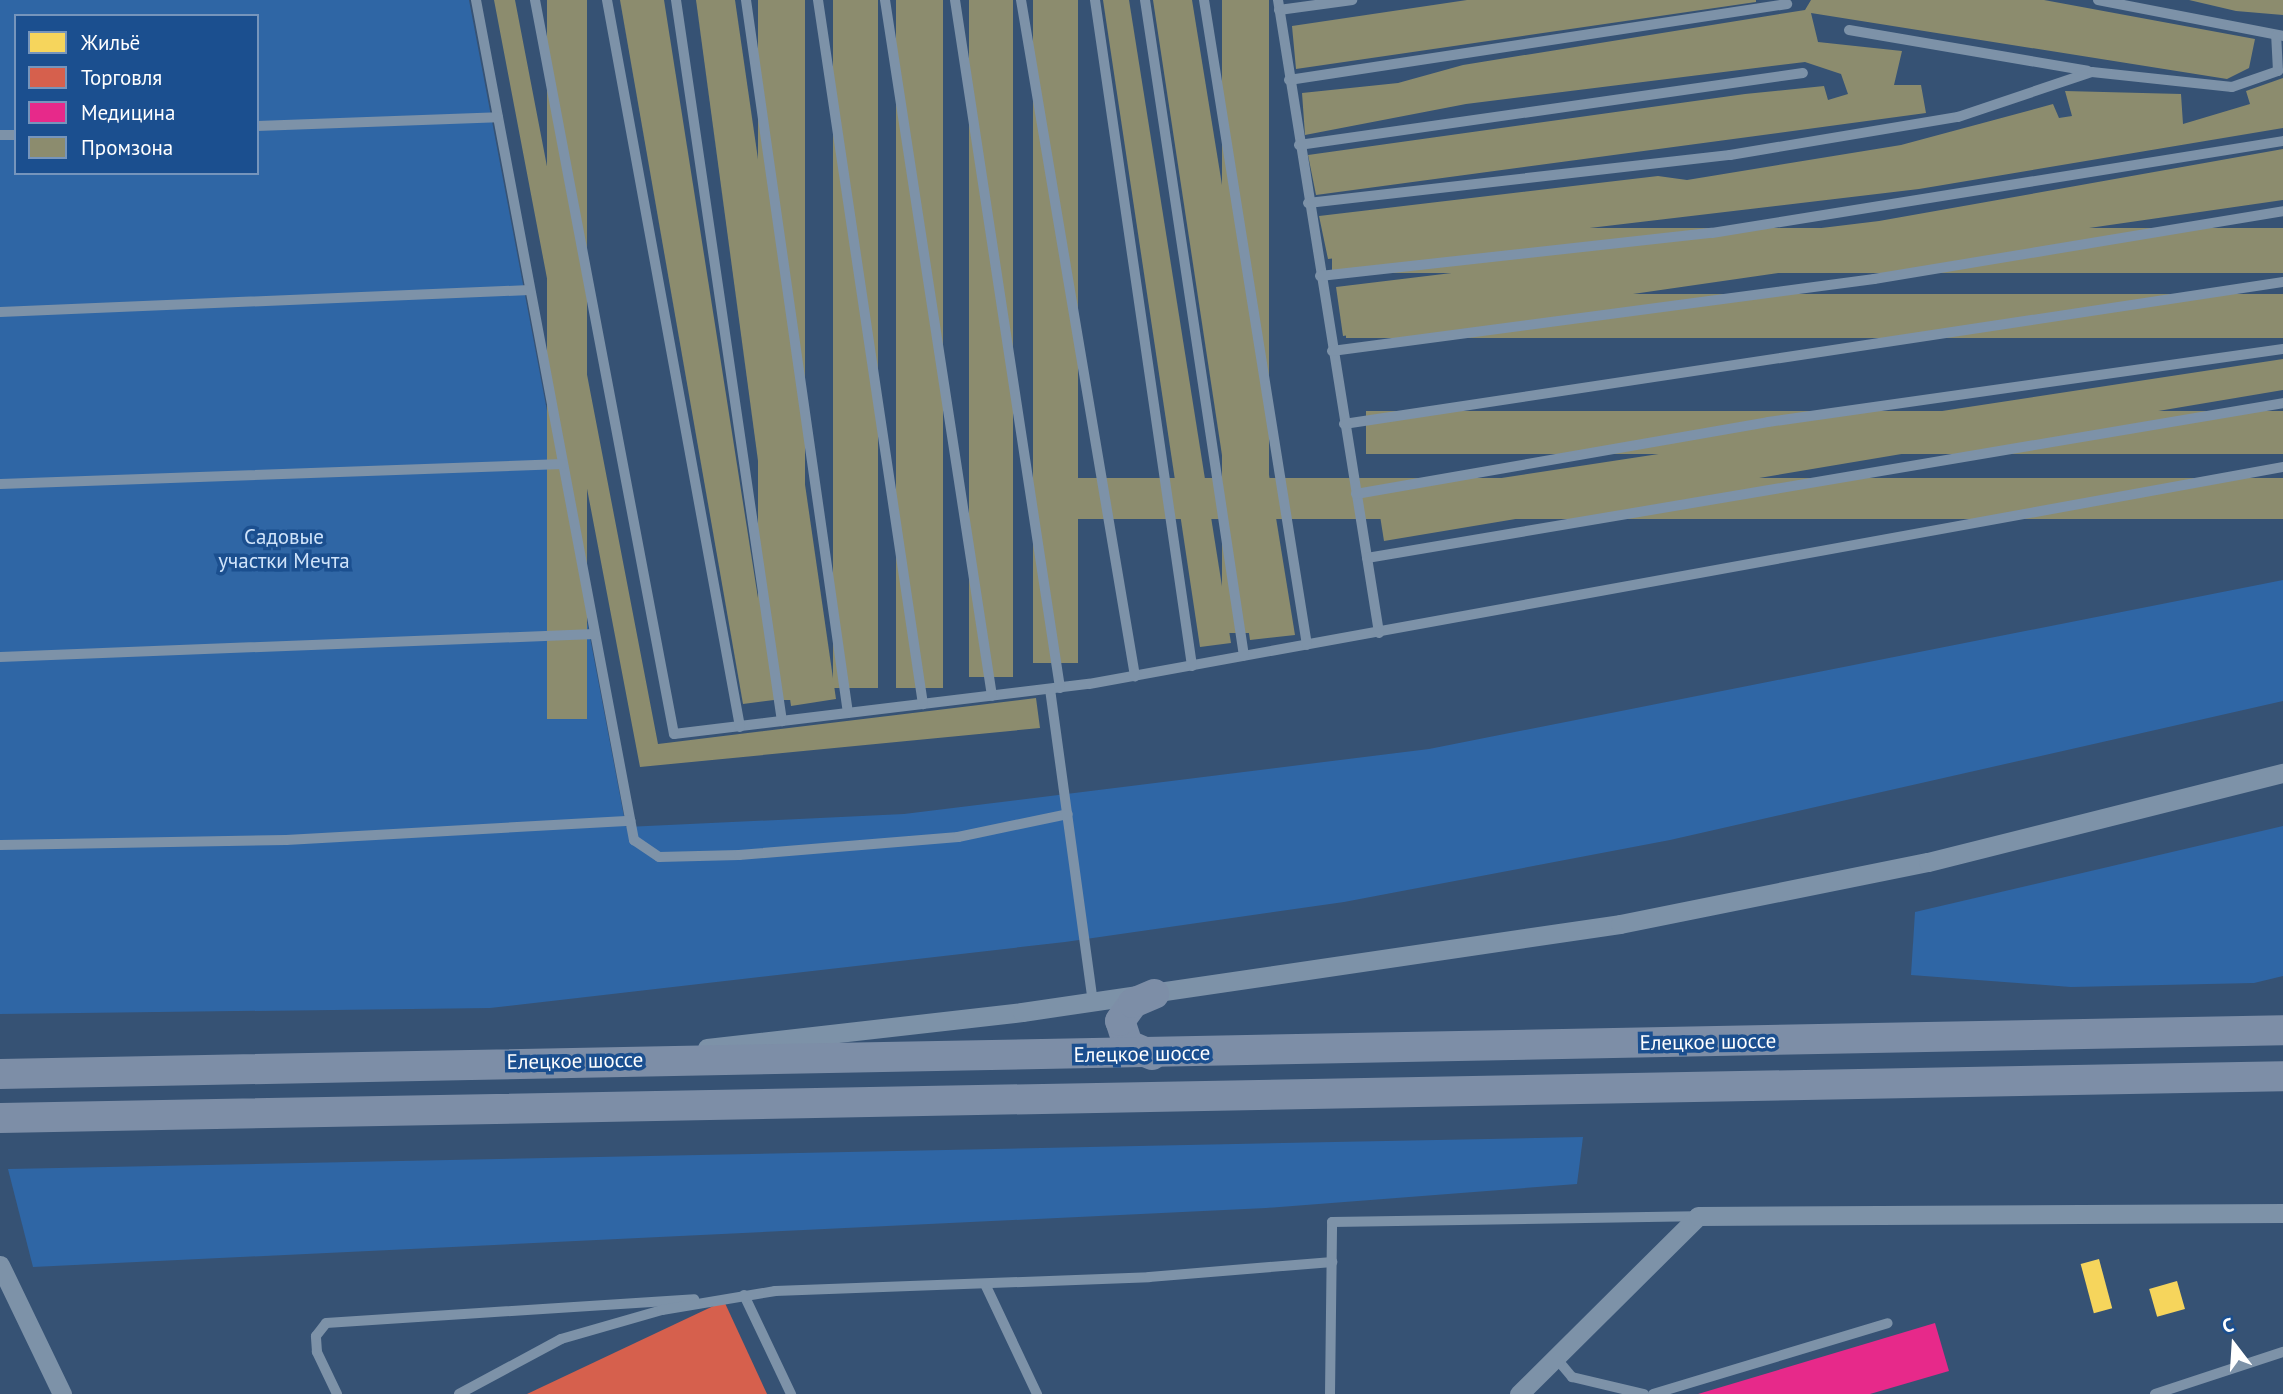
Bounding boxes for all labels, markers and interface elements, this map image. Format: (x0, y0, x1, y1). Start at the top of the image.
legend (14, 14, 259, 175)
text: Жильё (81, 29, 140, 56)
text: Торговля (81, 64, 162, 91)
text: Медицина (81, 99, 175, 126)
text: Промзона (81, 134, 173, 161)
park label: Садовые участки Мечта (218, 524, 350, 574)
street label: Елецкое шоссе (1639, 1028, 1777, 1056)
street label: Елецкое шоссе (1073, 1040, 1211, 1068)
street label: Елецкое шоссе (506, 1047, 644, 1075)
north arrow (2199, 1310, 2269, 1380)
text: С (2219, 1312, 2236, 1338)

